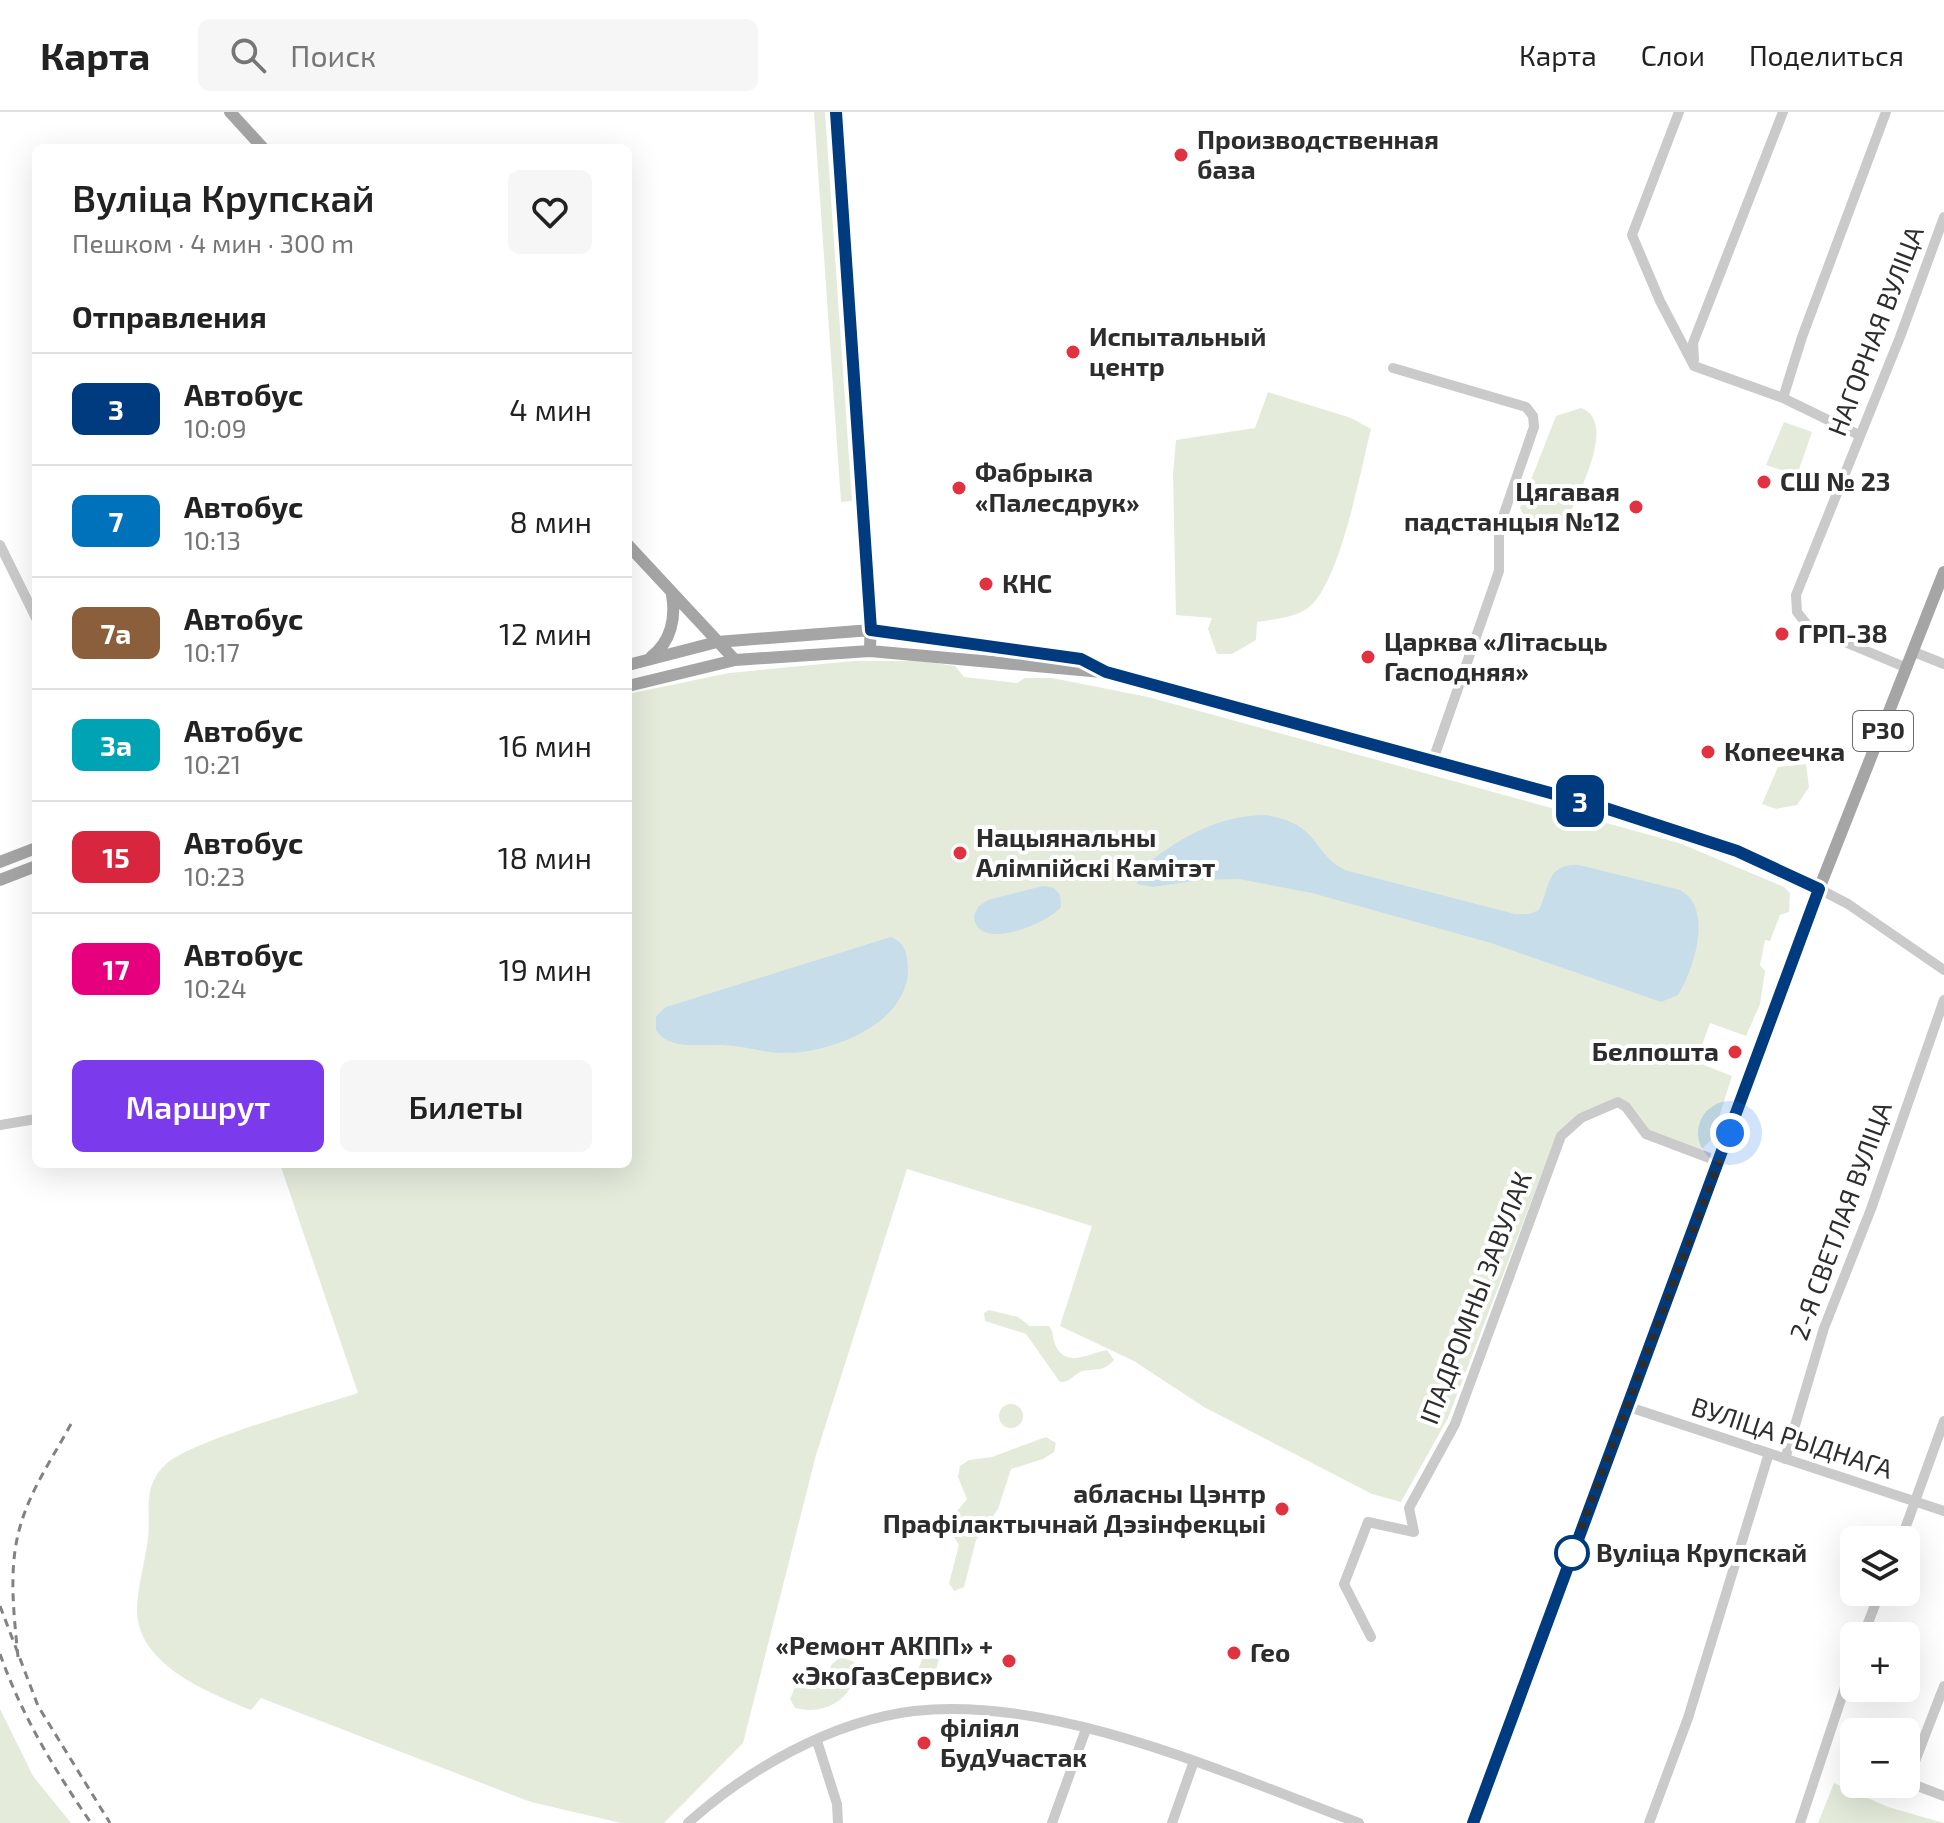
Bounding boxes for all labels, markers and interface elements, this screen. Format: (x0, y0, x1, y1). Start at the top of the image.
search box (198, 19, 758, 91)
text: Карта (40, 32, 150, 78)
icon: search (226, 33, 270, 77)
text: Поиск (290, 37, 376, 73)
text: Карта (1519, 38, 1597, 72)
text: Слои (1641, 38, 1705, 72)
text: Поделиться (1749, 38, 1904, 72)
place label: Производственная база (1197, 123, 1439, 184)
marker: Производственная база (1172, 146, 1190, 164)
button: heart (508, 170, 592, 254)
text: Вуліца Крупскай (72, 174, 375, 220)
street label: НАГОРНАЯ ВУЛІЦА (1820, 221, 1929, 440)
text: Пешком · 4 мин · 300 m (72, 227, 354, 258)
text: Отправления (72, 298, 267, 334)
place label: Испытальный центр (1089, 320, 1266, 381)
marker: Испытальный центр (1064, 343, 1082, 361)
text: Автобус (184, 376, 303, 412)
text: 4 мин (509, 391, 592, 427)
text: 3 (108, 392, 124, 426)
text: 10:09 (184, 412, 247, 443)
place label: Фабрыка «Палесдрук» (975, 456, 1140, 517)
place label: СШ № 23 (1780, 465, 1891, 496)
marker: СШ № 23 (1755, 473, 1773, 491)
place label: Цягавая падстанцыя №12 (1404, 475, 1620, 536)
marker: Фабрыка «Палесдрук» (950, 479, 968, 497)
text: Автобус (184, 488, 303, 524)
marker: Цягавая падстанцыя №12 (1627, 498, 1645, 516)
text: 8 мин (510, 503, 592, 539)
text: 7 (109, 504, 123, 538)
text: 10:13 (184, 524, 241, 555)
place label: КНС (1002, 567, 1052, 598)
marker: КНС (977, 575, 995, 593)
text: Автобус (184, 600, 303, 636)
text: 12 мин (499, 615, 592, 651)
text: 7а (101, 616, 131, 650)
place label: ГРП-38 (1798, 617, 1888, 648)
place label: Царква «Літасьць Гасподняя» (1384, 625, 1608, 686)
marker: ГРП-38 (1773, 625, 1791, 643)
text: 10:17 (184, 636, 240, 667)
marker: Царква «Літасьць Гасподняя» (1359, 648, 1377, 666)
road number: Р30 (1853, 711, 1913, 751)
text: Автобус (184, 712, 303, 748)
text: 16 мин (499, 727, 592, 763)
text: 3а (100, 728, 132, 762)
place label: Копеечка (1724, 735, 1845, 766)
marker: Копеечка (1699, 743, 1717, 761)
text: 10:21 (184, 748, 241, 779)
line badge: 3 (1554, 775, 1606, 827)
text: 3 (1572, 784, 1588, 818)
place label: Нацыянальны Алімпійскі Камітэт (976, 821, 1215, 882)
text: Автобус (184, 824, 303, 860)
text: 18 мин (498, 839, 592, 875)
text: 15 (102, 840, 130, 874)
marker: Нацыянальны Алімпійскі Камітэт (951, 844, 969, 862)
text: 10:23 (184, 860, 245, 891)
text: Автобус (184, 936, 303, 972)
text: 19 мин (499, 951, 592, 987)
text: 17 (103, 952, 129, 986)
text: 10:24 (184, 972, 247, 1003)
place label: Белпошта (1592, 1035, 1719, 1066)
marker: Белпошта (1726, 1043, 1744, 1061)
button: Маршрут (72, 1060, 324, 1152)
button: Билеты (340, 1060, 592, 1152)
street label: 2-Я СВЕТЛАЯ ВУЛІЦА (1782, 1097, 1897, 1344)
your location (1710, 1113, 1750, 1153)
street label: ІПАДРОМНЫ ЗАВУЛАК (1412, 1167, 1537, 1428)
street label: ВУЛІЦА РЫДНАГА (1688, 1389, 1897, 1484)
place label: абласны Цэнтр Прафілактычнай Дэзінфекцыі (883, 1477, 1266, 1538)
marker: абласны Цэнтр Прафілактычнай Дэзінфекцыі (1273, 1500, 1291, 1518)
map controls (1840, 1526, 1920, 1798)
button: layers (1840, 1526, 1920, 1606)
marker: Вуліца Крупскай (1555, 1536, 1589, 1570)
place label: Вуліца Крупскай (1596, 1536, 1807, 1567)
button: + (1840, 1622, 1920, 1702)
place label: «Ремонт АКПП» + «ЭкоГазСервис» (776, 1629, 993, 1690)
place label: Гео (1250, 1636, 1290, 1667)
marker: Гео (1225, 1644, 1243, 1662)
marker: «Ремонт АКПП» + «ЭкоГазСервис» (1000, 1652, 1018, 1670)
place label: філіял БудУчастак (940, 1711, 1087, 1772)
button: − (1840, 1718, 1920, 1798)
marker: філіял БудУчастак (915, 1734, 933, 1752)

